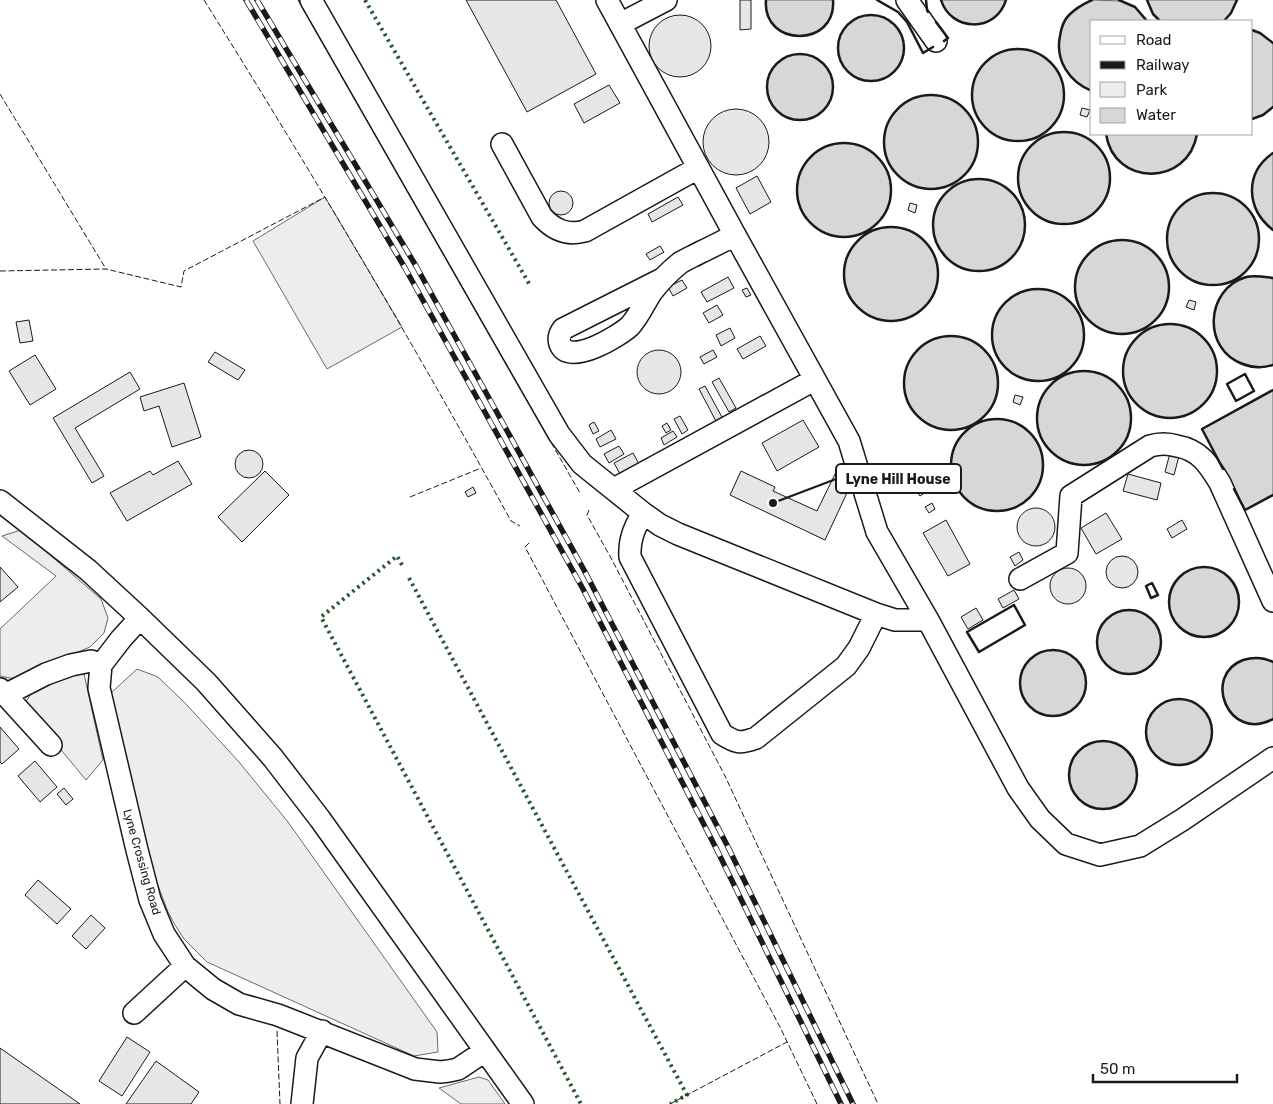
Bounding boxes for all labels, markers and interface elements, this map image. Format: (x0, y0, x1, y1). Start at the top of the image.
legend (1090, 20, 1253, 135)
text: Road (1136, 31, 1172, 49)
text: Railway (1136, 56, 1190, 74)
text: Park (1136, 81, 1167, 99)
text: Water (1136, 106, 1176, 124)
callout: Lyne Hill House (836, 464, 961, 493)
text: Lyne Hill House (845, 471, 951, 488)
street label: Lyne Crossing Road (120, 807, 164, 917)
scale bar (1093, 1052, 1237, 1084)
text: 50 m (1100, 1060, 1135, 1078)

